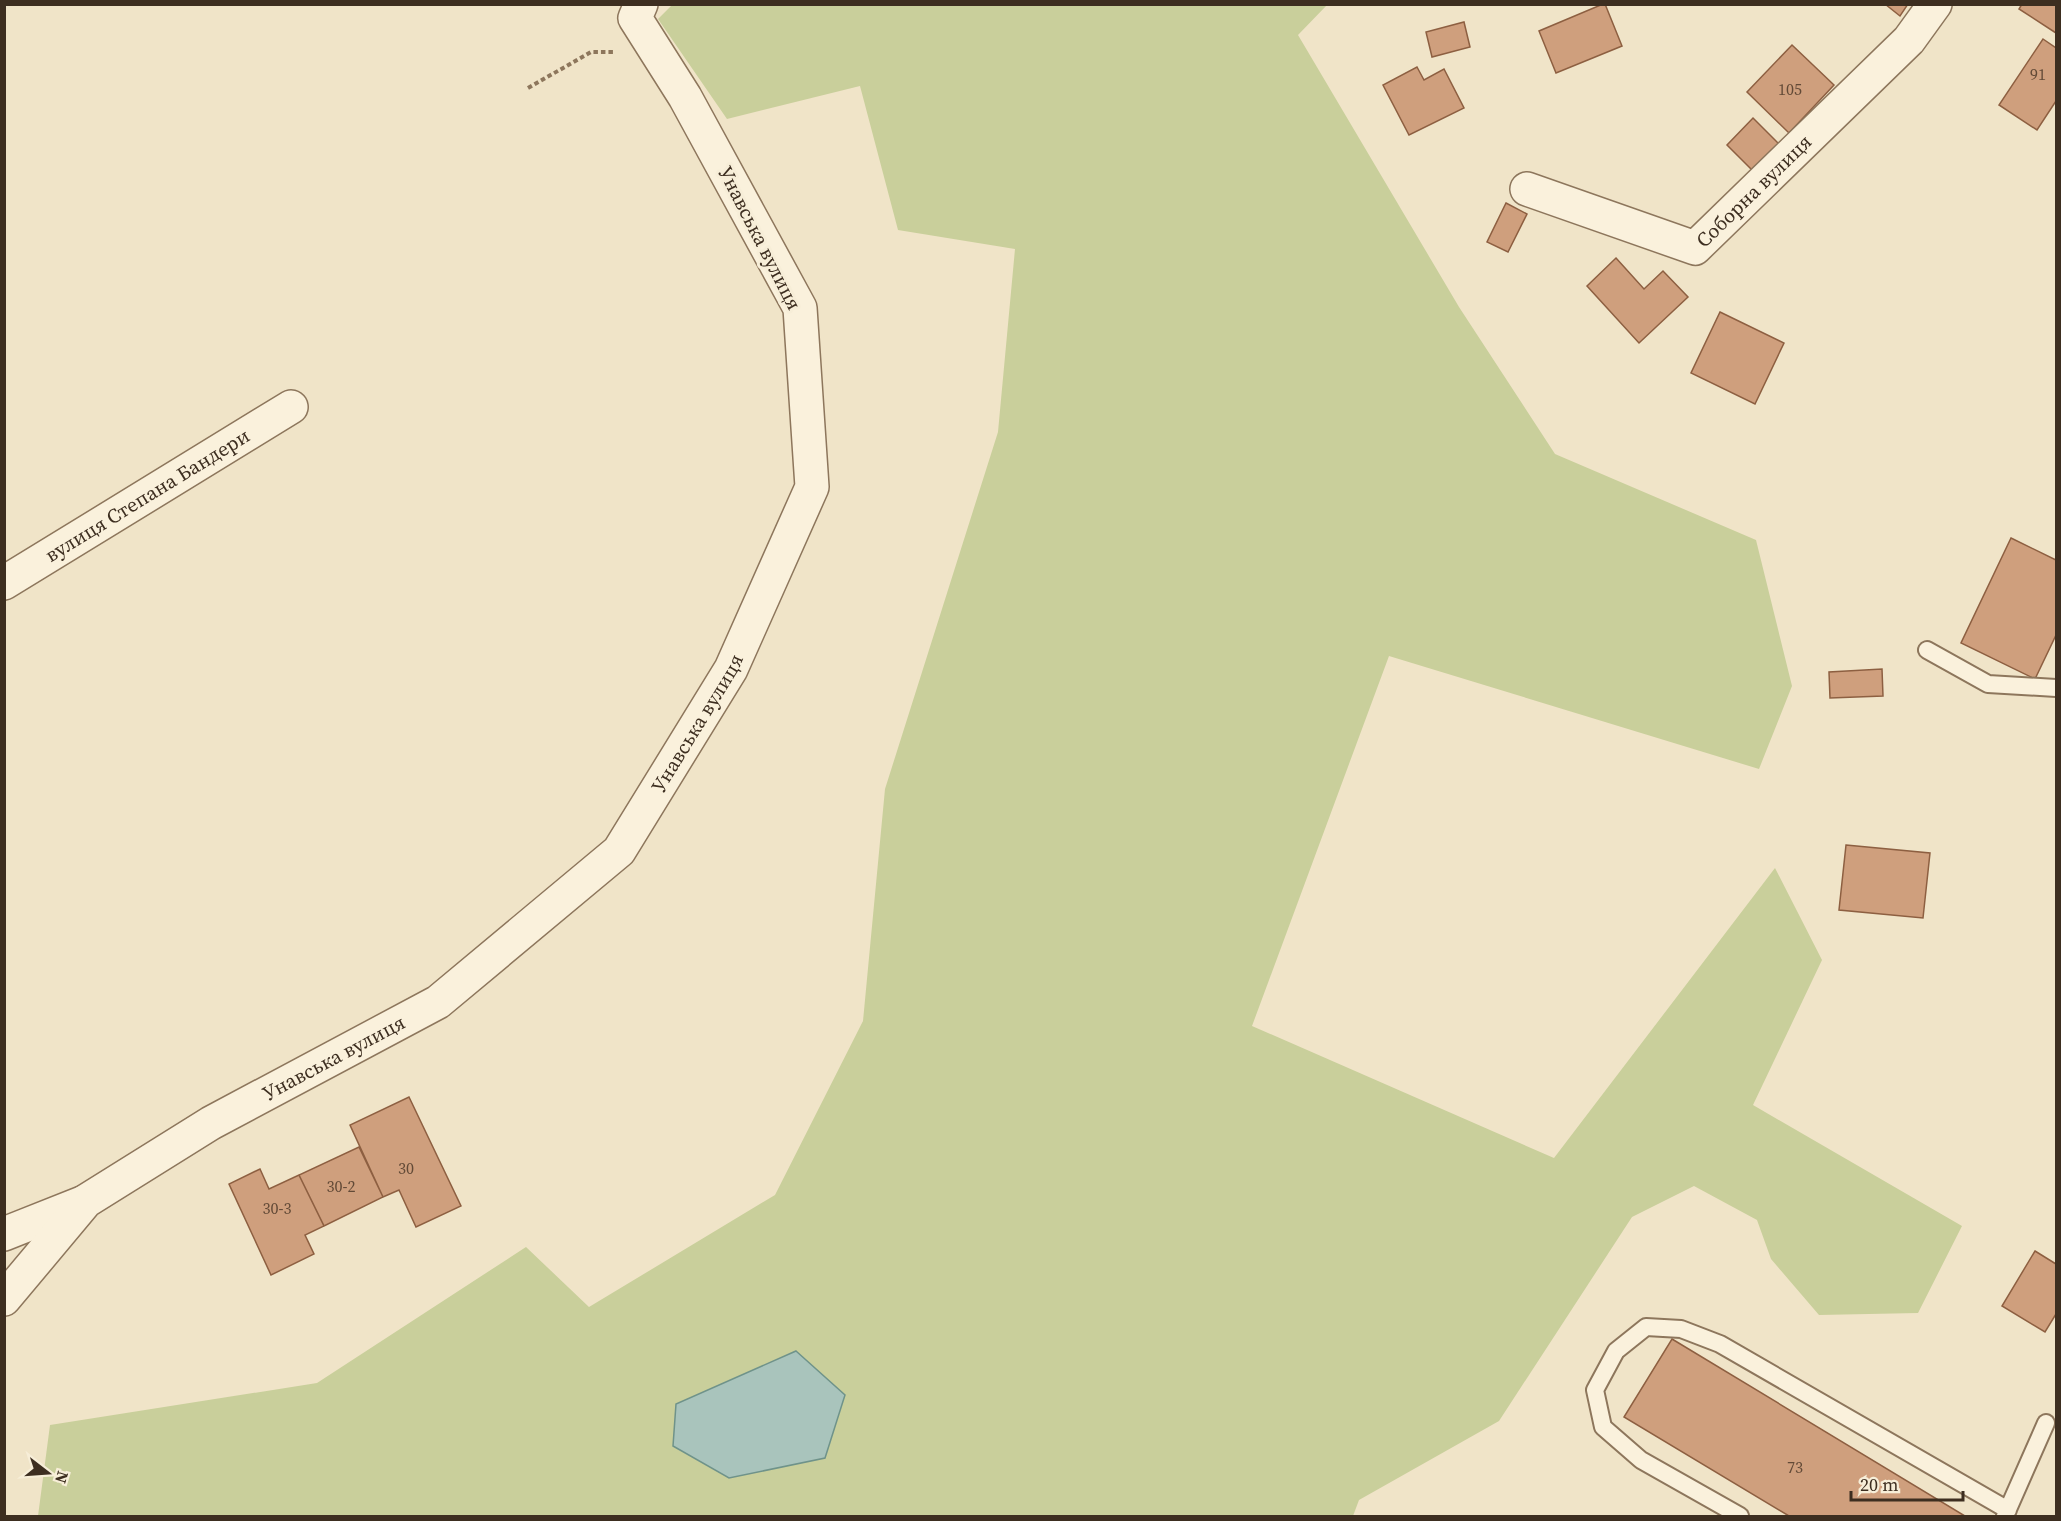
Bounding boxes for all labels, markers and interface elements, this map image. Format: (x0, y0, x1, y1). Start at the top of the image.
house number: 91 (2030, 63, 2046, 85)
house number: 105 (1778, 78, 1802, 100)
street label: Соборна вулиця (1690, 128, 1818, 254)
street label: Унавська вулиця (712, 161, 808, 315)
street label: вулиця Степана Бандери (40, 422, 255, 569)
street label: Унавська вулиця (644, 649, 750, 798)
street label: Унавська вулиця (257, 1008, 410, 1107)
house number: 30 (398, 1157, 414, 1179)
house number: 30-2 (327, 1175, 356, 1197)
house number: 30-3 (263, 1197, 292, 1219)
north arrow (18, 1443, 78, 1503)
house number: 73 (1787, 1456, 1803, 1478)
scale bar (1851, 1464, 1964, 1502)
text: N (50, 1469, 75, 1487)
text: 20 m (1860, 1472, 1898, 1497)

